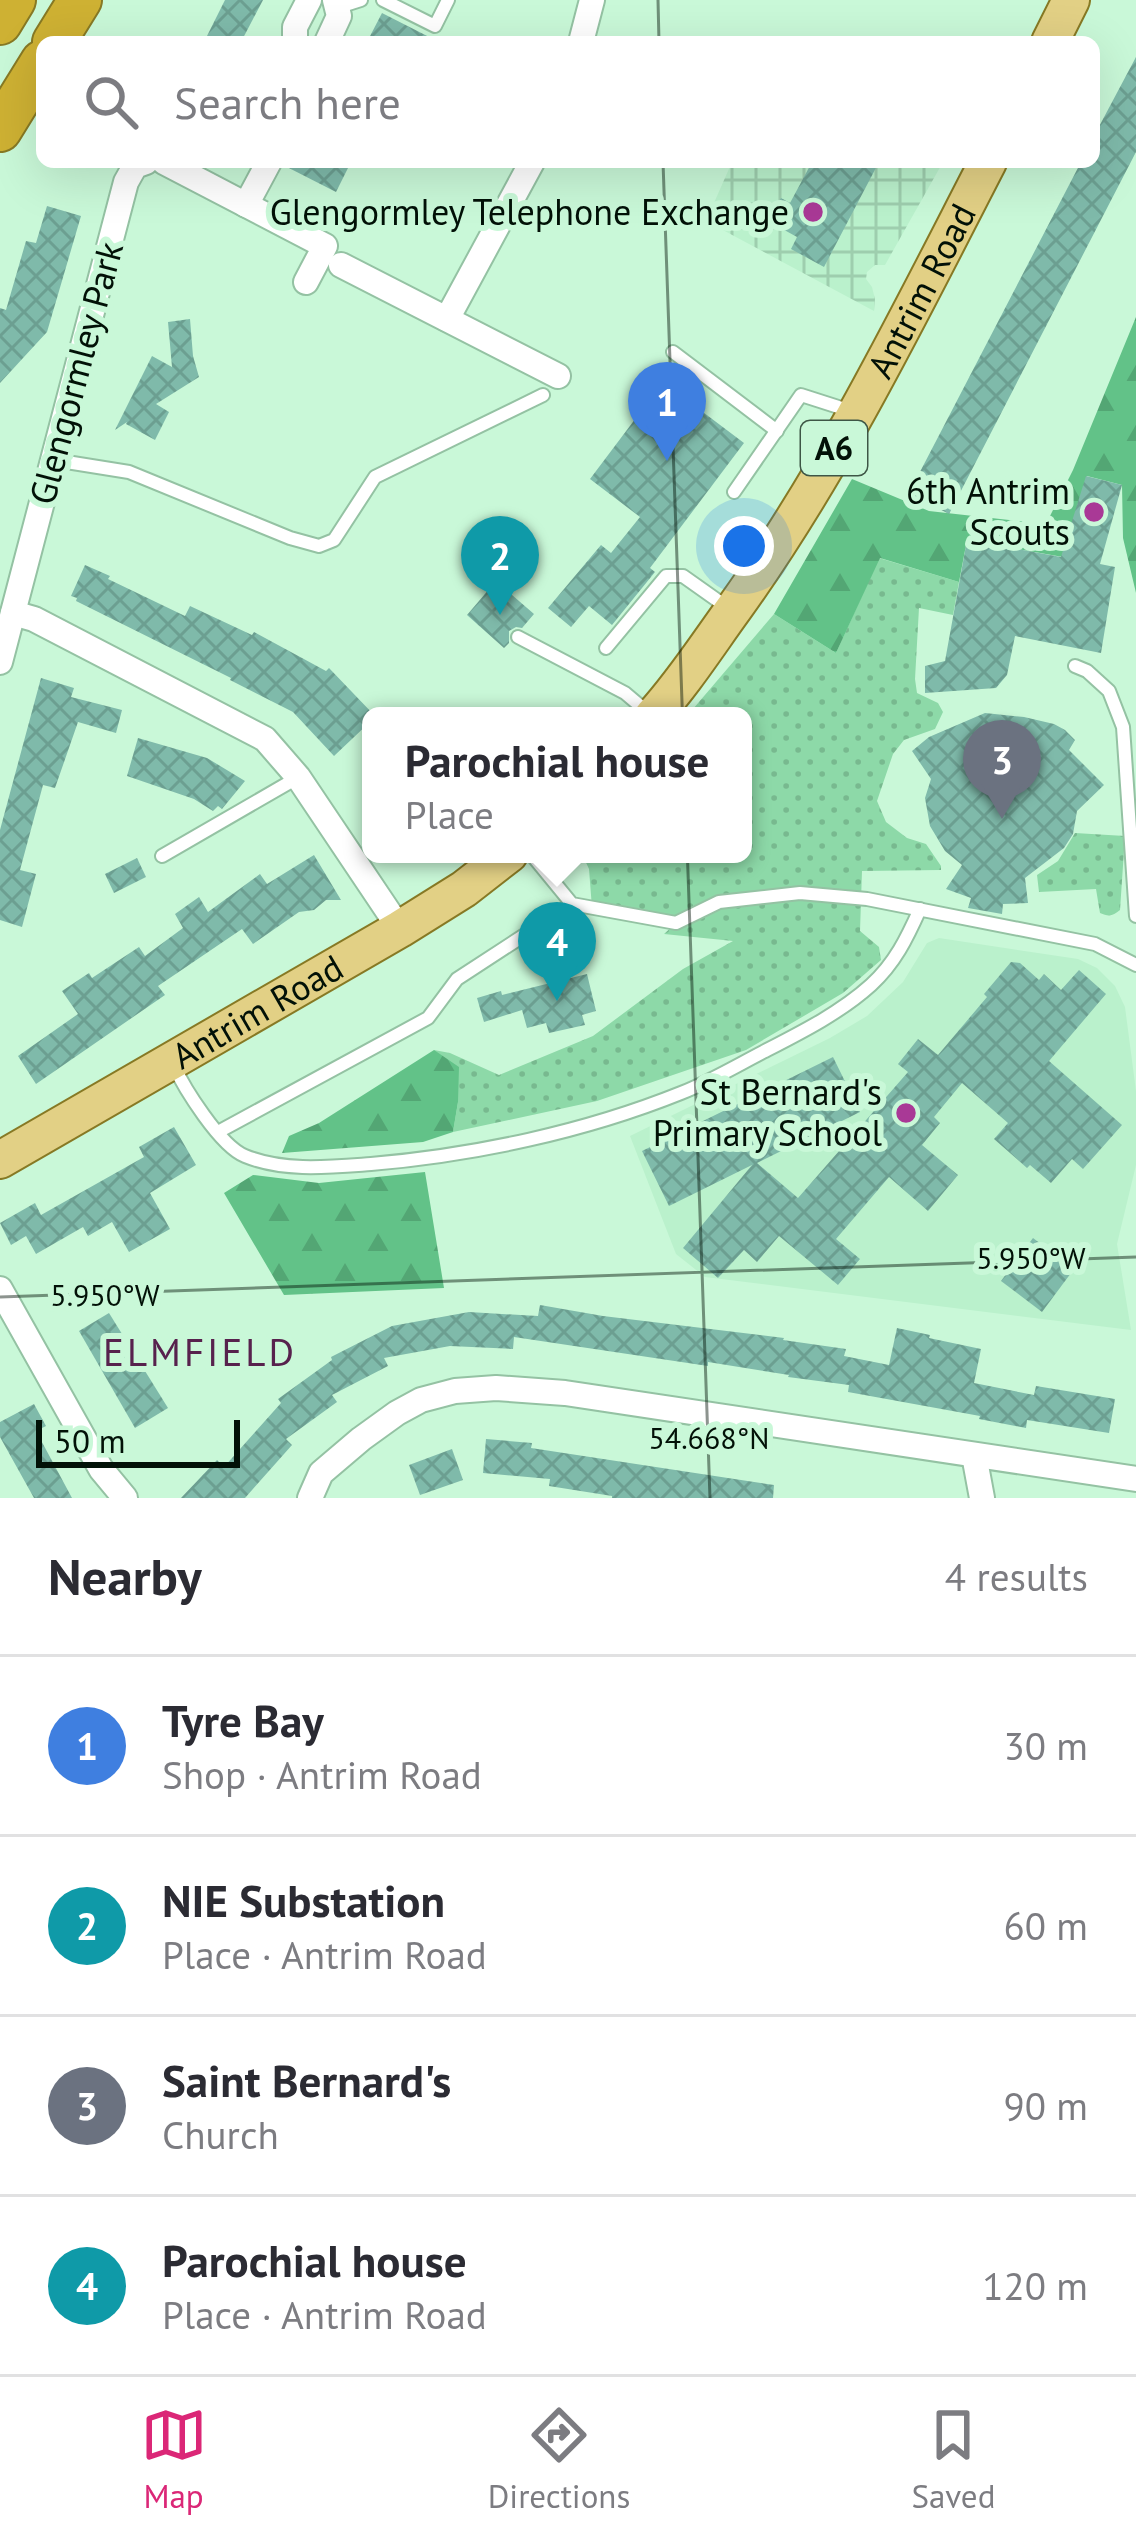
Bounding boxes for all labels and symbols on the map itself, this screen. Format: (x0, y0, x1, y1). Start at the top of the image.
place label: Glengormley Telephone Exchange (270, 188, 789, 235)
street label: Antrim Road (856, 195, 986, 386)
marker: Glengormley Telephone Exchange (800, 199, 826, 225)
street label: Glengormley Park (18, 236, 133, 509)
pin: 1 (628, 362, 706, 461)
road number: A6 (801, 421, 867, 475)
place label: 6th Antrim Scouts (906, 467, 1070, 555)
marker: 6th Antrim Scouts (1081, 499, 1107, 525)
pin: 2 (461, 516, 539, 615)
your location (714, 516, 774, 576)
pin: 3 (963, 720, 1041, 819)
pin: 4 (518, 902, 596, 1001)
street label: Antrim Road (163, 943, 351, 1079)
place label: St Bernard's Primary School (653, 1068, 882, 1156)
marker: St Bernard's Primary School (893, 1100, 919, 1126)
text: 5.950°W (976, 1238, 1086, 1277)
text: 5.950°W (50, 1275, 160, 1314)
district label: ELMFIELD (103, 1326, 297, 1377)
scale bar (36, 1414, 240, 1467)
text: 54.668°N (648, 1418, 770, 1457)

